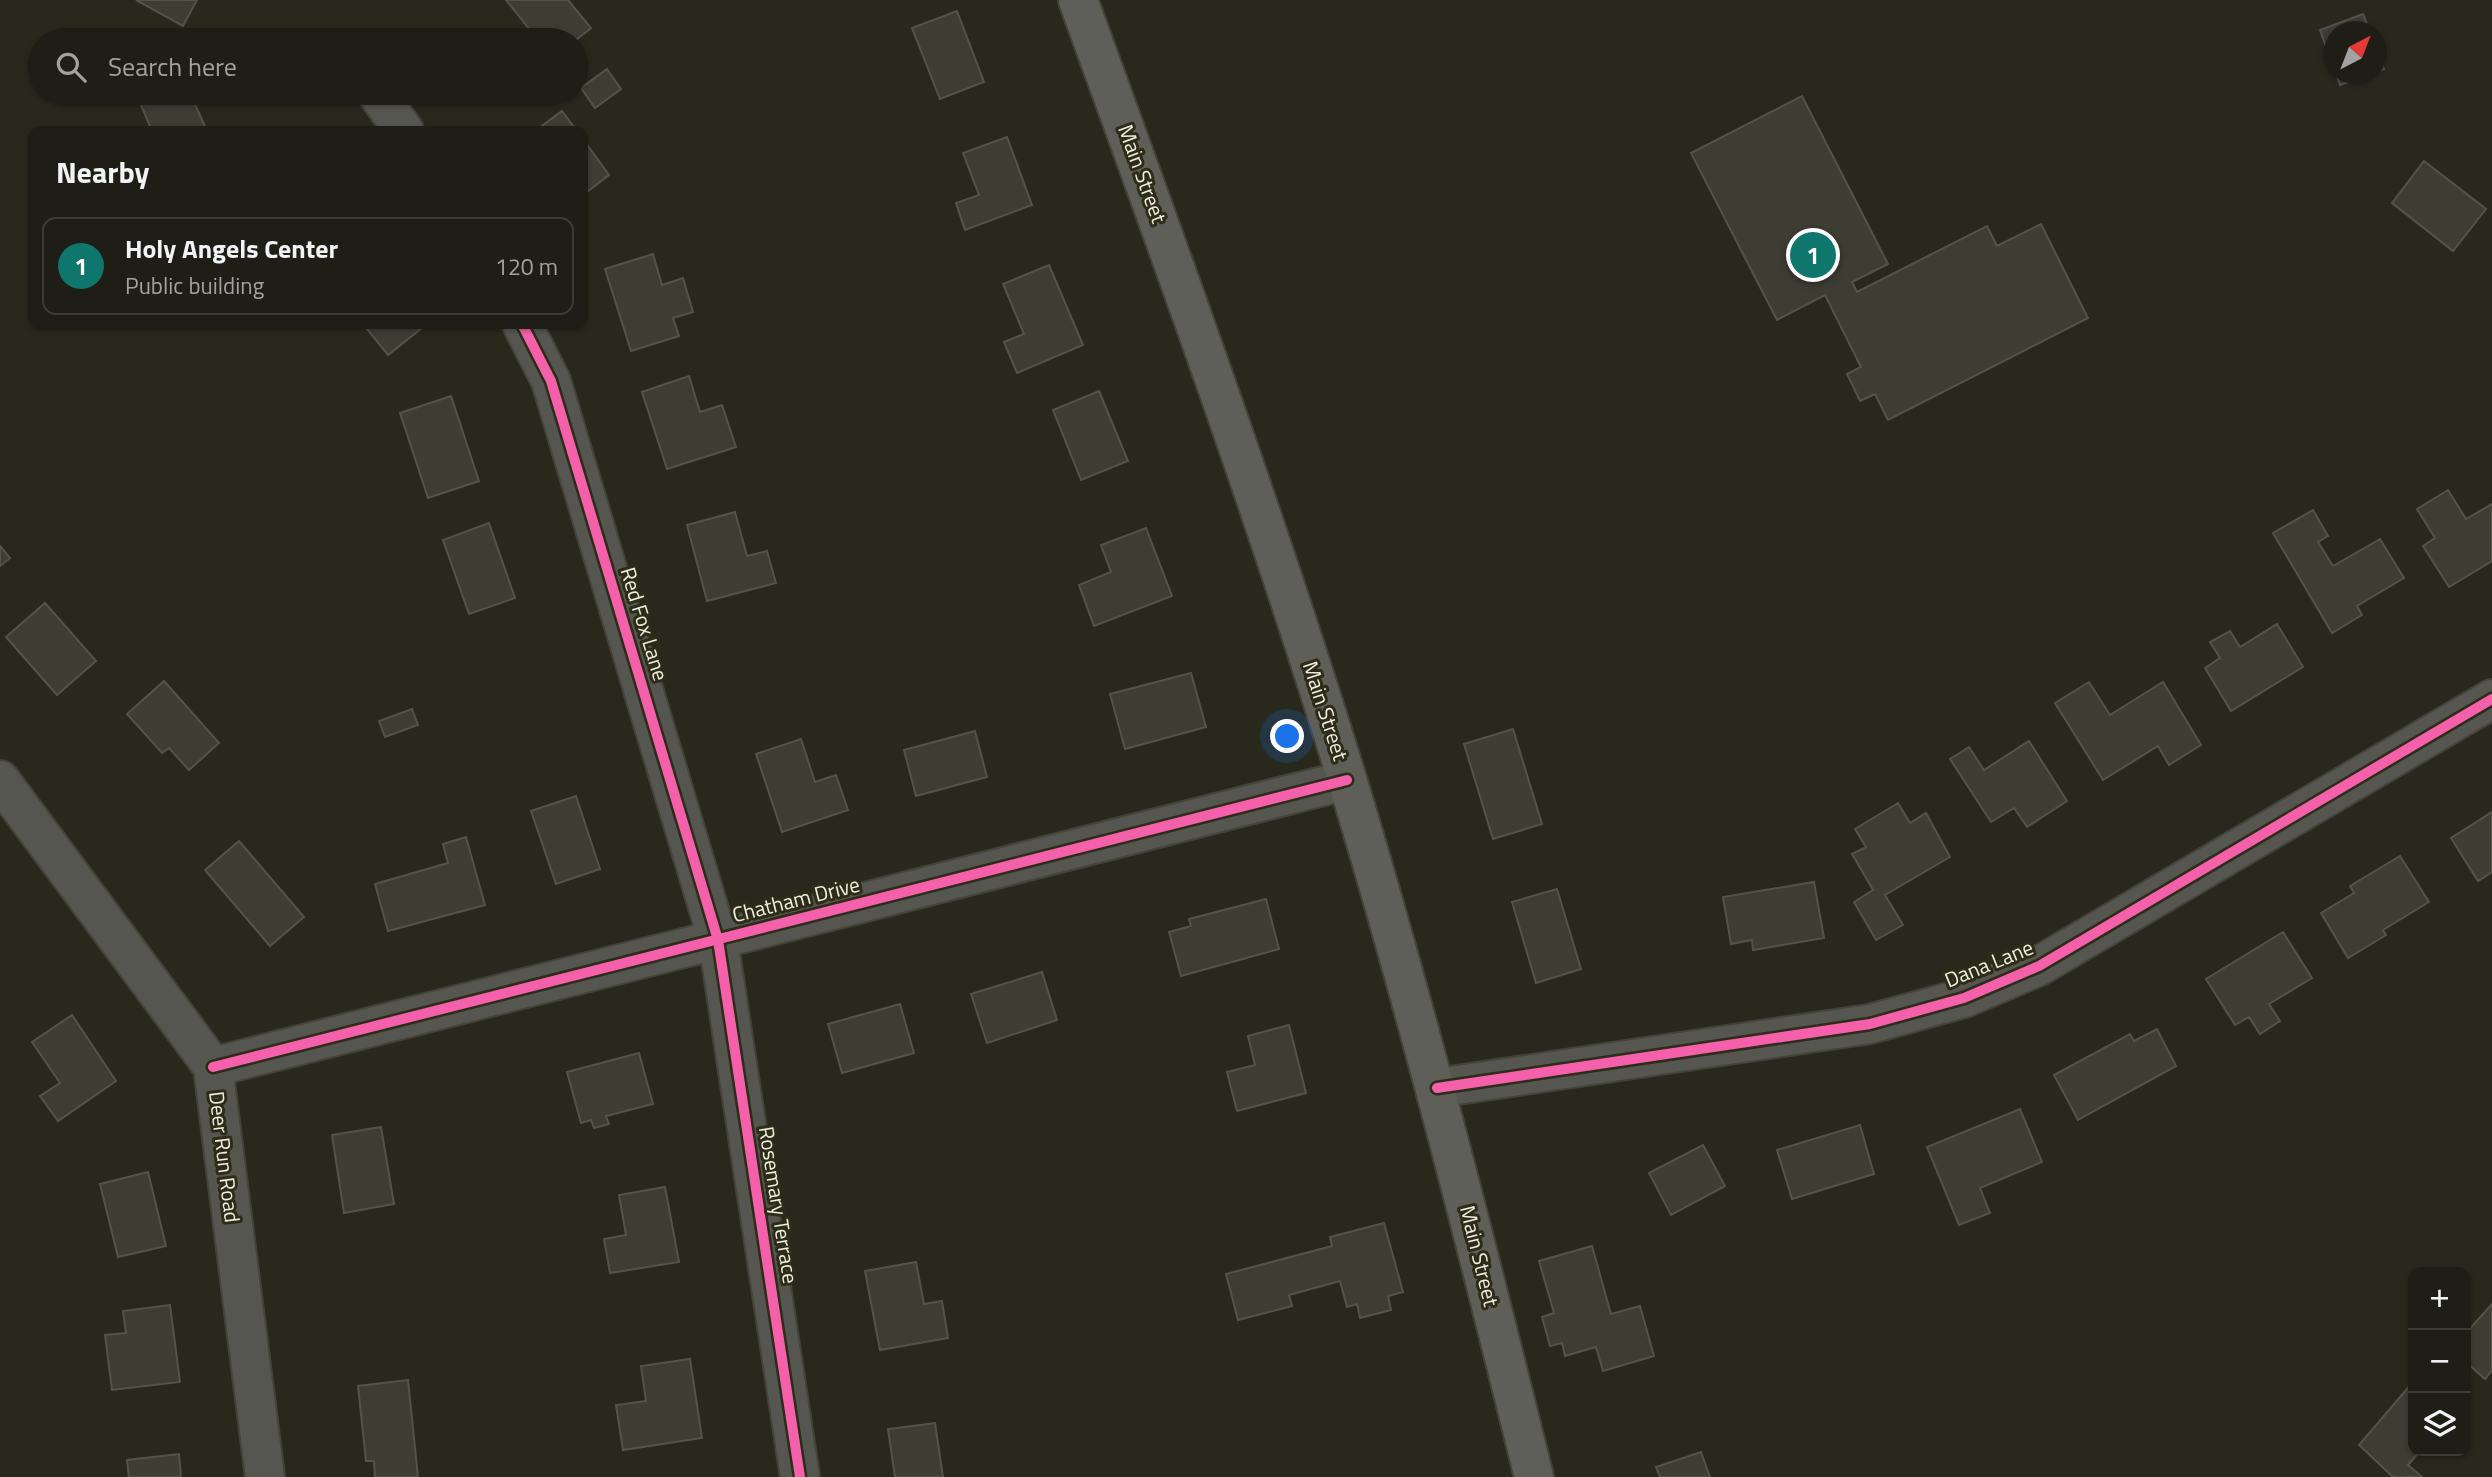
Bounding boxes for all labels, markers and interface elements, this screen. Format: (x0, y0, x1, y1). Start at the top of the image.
north arrow (2324, 21, 2387, 84)
search box (28, 28, 588, 105)
text: Search here (108, 47, 237, 86)
icon: search (52, 48, 90, 86)
street label: Main Street (1110, 120, 1176, 228)
text: Nearby (56, 149, 149, 195)
text: Holy Angels Center (125, 229, 338, 268)
pin: 1 (1790, 229, 1836, 281)
text: 1 (75, 249, 87, 284)
text: 120 m (495, 249, 558, 284)
text: Public building (125, 268, 264, 303)
street label: Red Fox Lane (613, 563, 677, 684)
street label: Main Street (1295, 657, 1357, 765)
your location (1270, 719, 1304, 753)
street label: Chatham Drive (729, 868, 863, 930)
street label: Dana Lane (1940, 931, 2038, 995)
street label: Deer Run Road (201, 1089, 249, 1224)
street label: Rosemary Terrace (751, 1124, 807, 1286)
street label: Main Street (1452, 1202, 1508, 1310)
map controls (2408, 1267, 2471, 1456)
button: + (2408, 1267, 2471, 1330)
button: − (2408, 1330, 2471, 1393)
button: layers (2408, 1393, 2471, 1456)

